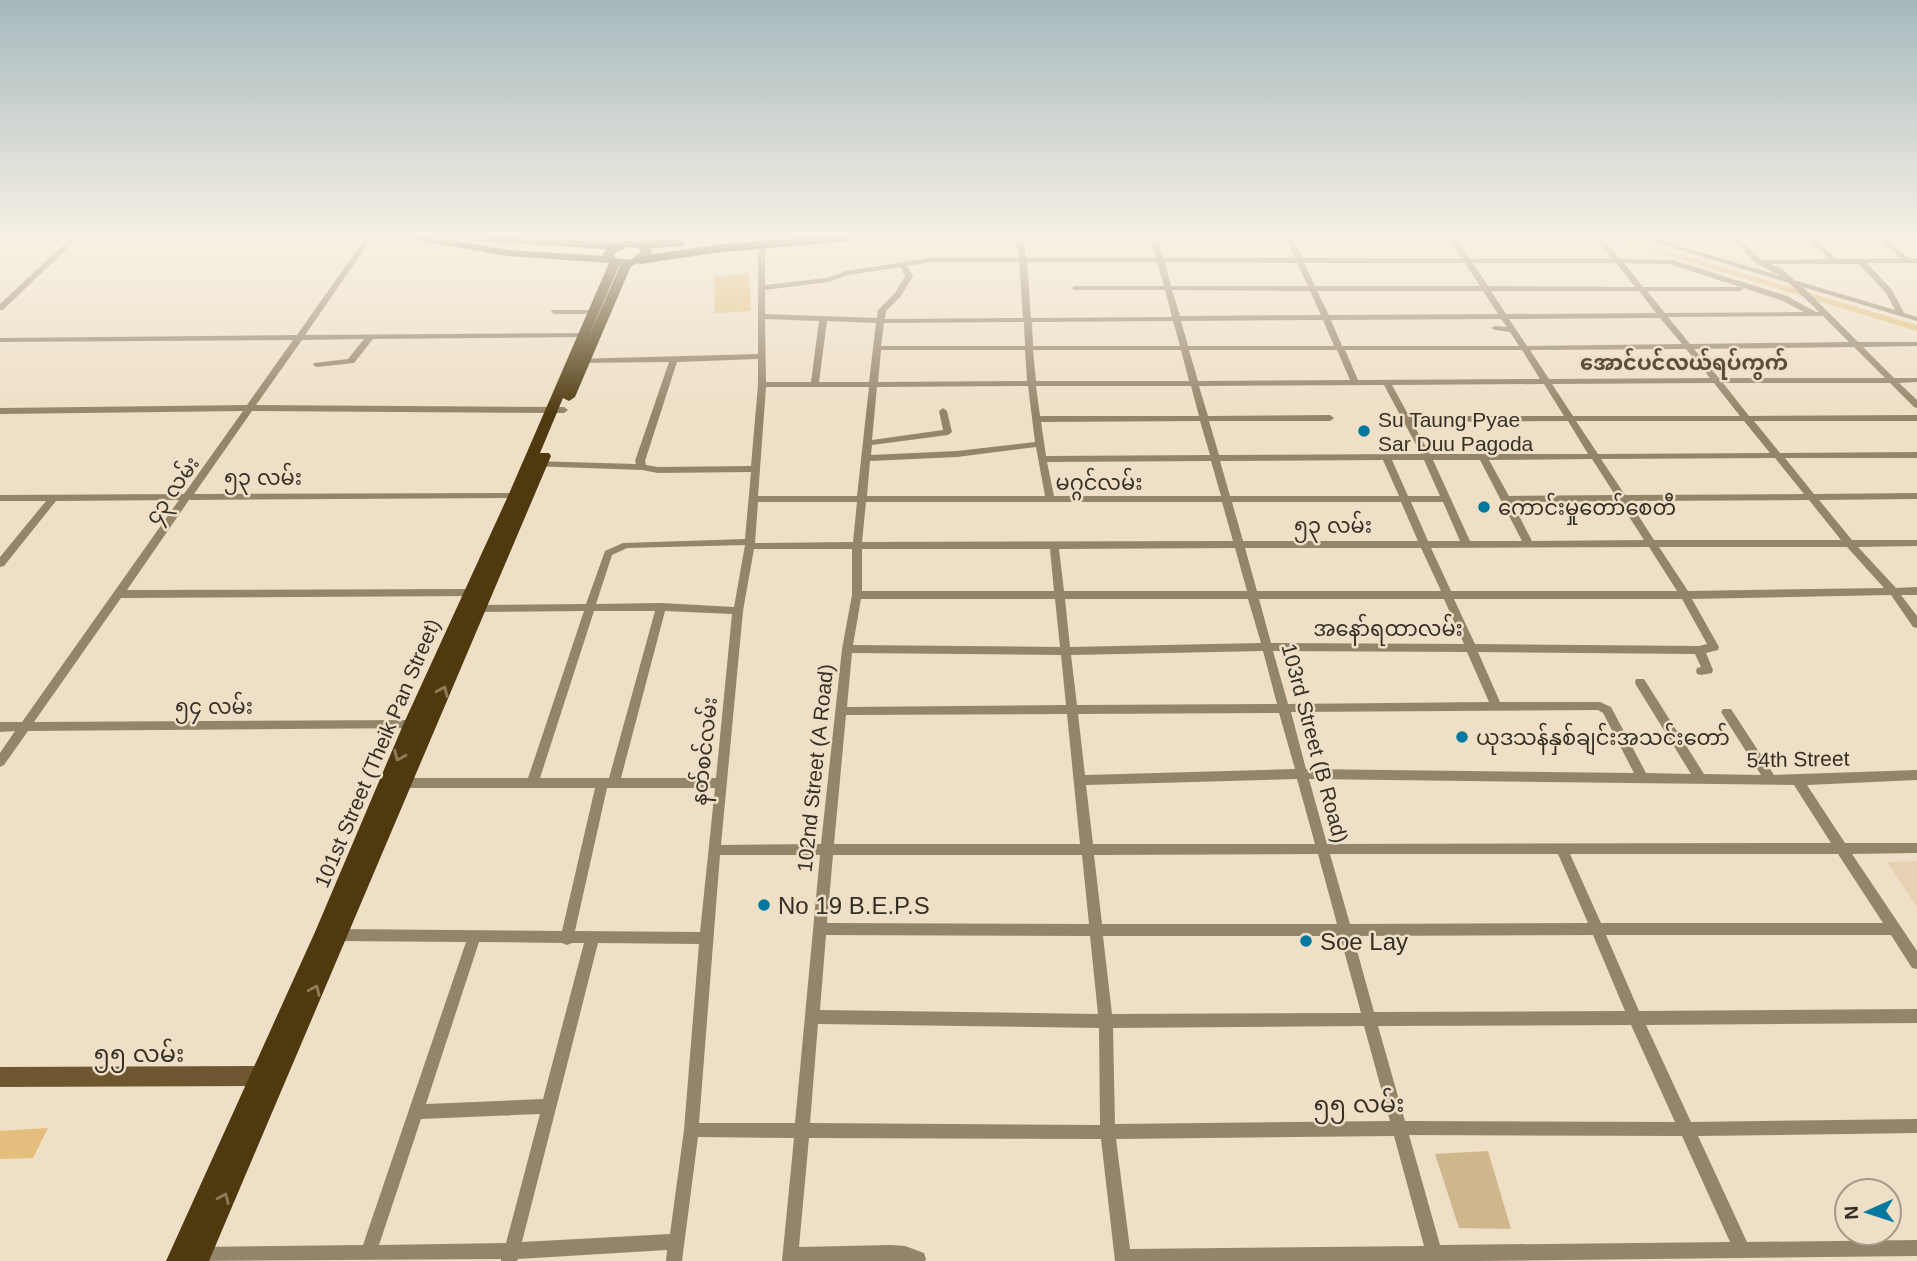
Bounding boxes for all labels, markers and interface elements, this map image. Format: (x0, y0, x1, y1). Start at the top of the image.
district label: အောင်ပင်လယ်ရပ်ကွက် (1580, 347, 1788, 380)
place label: Su Taung Pyae Sar Duu Pagoda (1378, 408, 1534, 455)
marker: Su Taung Pyae Sar Duu Pagoda (1356, 423, 1372, 439)
street label: ၄၃ လမ်း (137, 450, 208, 532)
street label: ၅၃ လမ်း (224, 462, 302, 495)
street label: မဂ္ဂင်လမ်း (1056, 467, 1142, 501)
place label: ကောင်းမှုတော်စေတီ (1498, 492, 1676, 525)
marker: ကောင်းမှုတော်စေတီ (1476, 499, 1492, 515)
street label: ၅၃ လမ်း (1294, 510, 1372, 543)
street label: အနော်ရထာလမ်း (1313, 613, 1463, 646)
street label: 101st Street (Theik Pan Street) (310, 615, 444, 891)
street label: 103rd Street (B Road) (1277, 641, 1353, 845)
street label: 102nd Street (A Road) (793, 663, 837, 873)
one-way arrow (435, 686, 449, 698)
street label: ၅၄ လမ်း (175, 691, 253, 724)
street label: နတ်စင်လမ်း (683, 695, 727, 807)
place label: ယုဒသန်နှစ်ချင်းအသင်းတော် (1476, 722, 1730, 756)
marker: ယုဒသန်နှစ်ချင်းအသင်းတော် (1454, 729, 1470, 745)
street label: 54th Street (1746, 747, 1850, 771)
one-way arrow (393, 749, 407, 762)
place label: No 19 B.E.P.S (778, 892, 930, 919)
marker: No 19 B.E.P.S (756, 897, 772, 913)
place label: Soe Lay (1320, 928, 1408, 955)
marker: Soe Lay (1298, 933, 1314, 949)
one-way arrow (307, 985, 321, 997)
street label: ၅၅ လမ်း (94, 1038, 184, 1073)
street label: ၅၅ လမ်း (1313, 1088, 1405, 1124)
north arrow (1833, 1177, 1903, 1247)
one-way arrow (216, 1193, 230, 1206)
text: N (1841, 1205, 1862, 1220)

